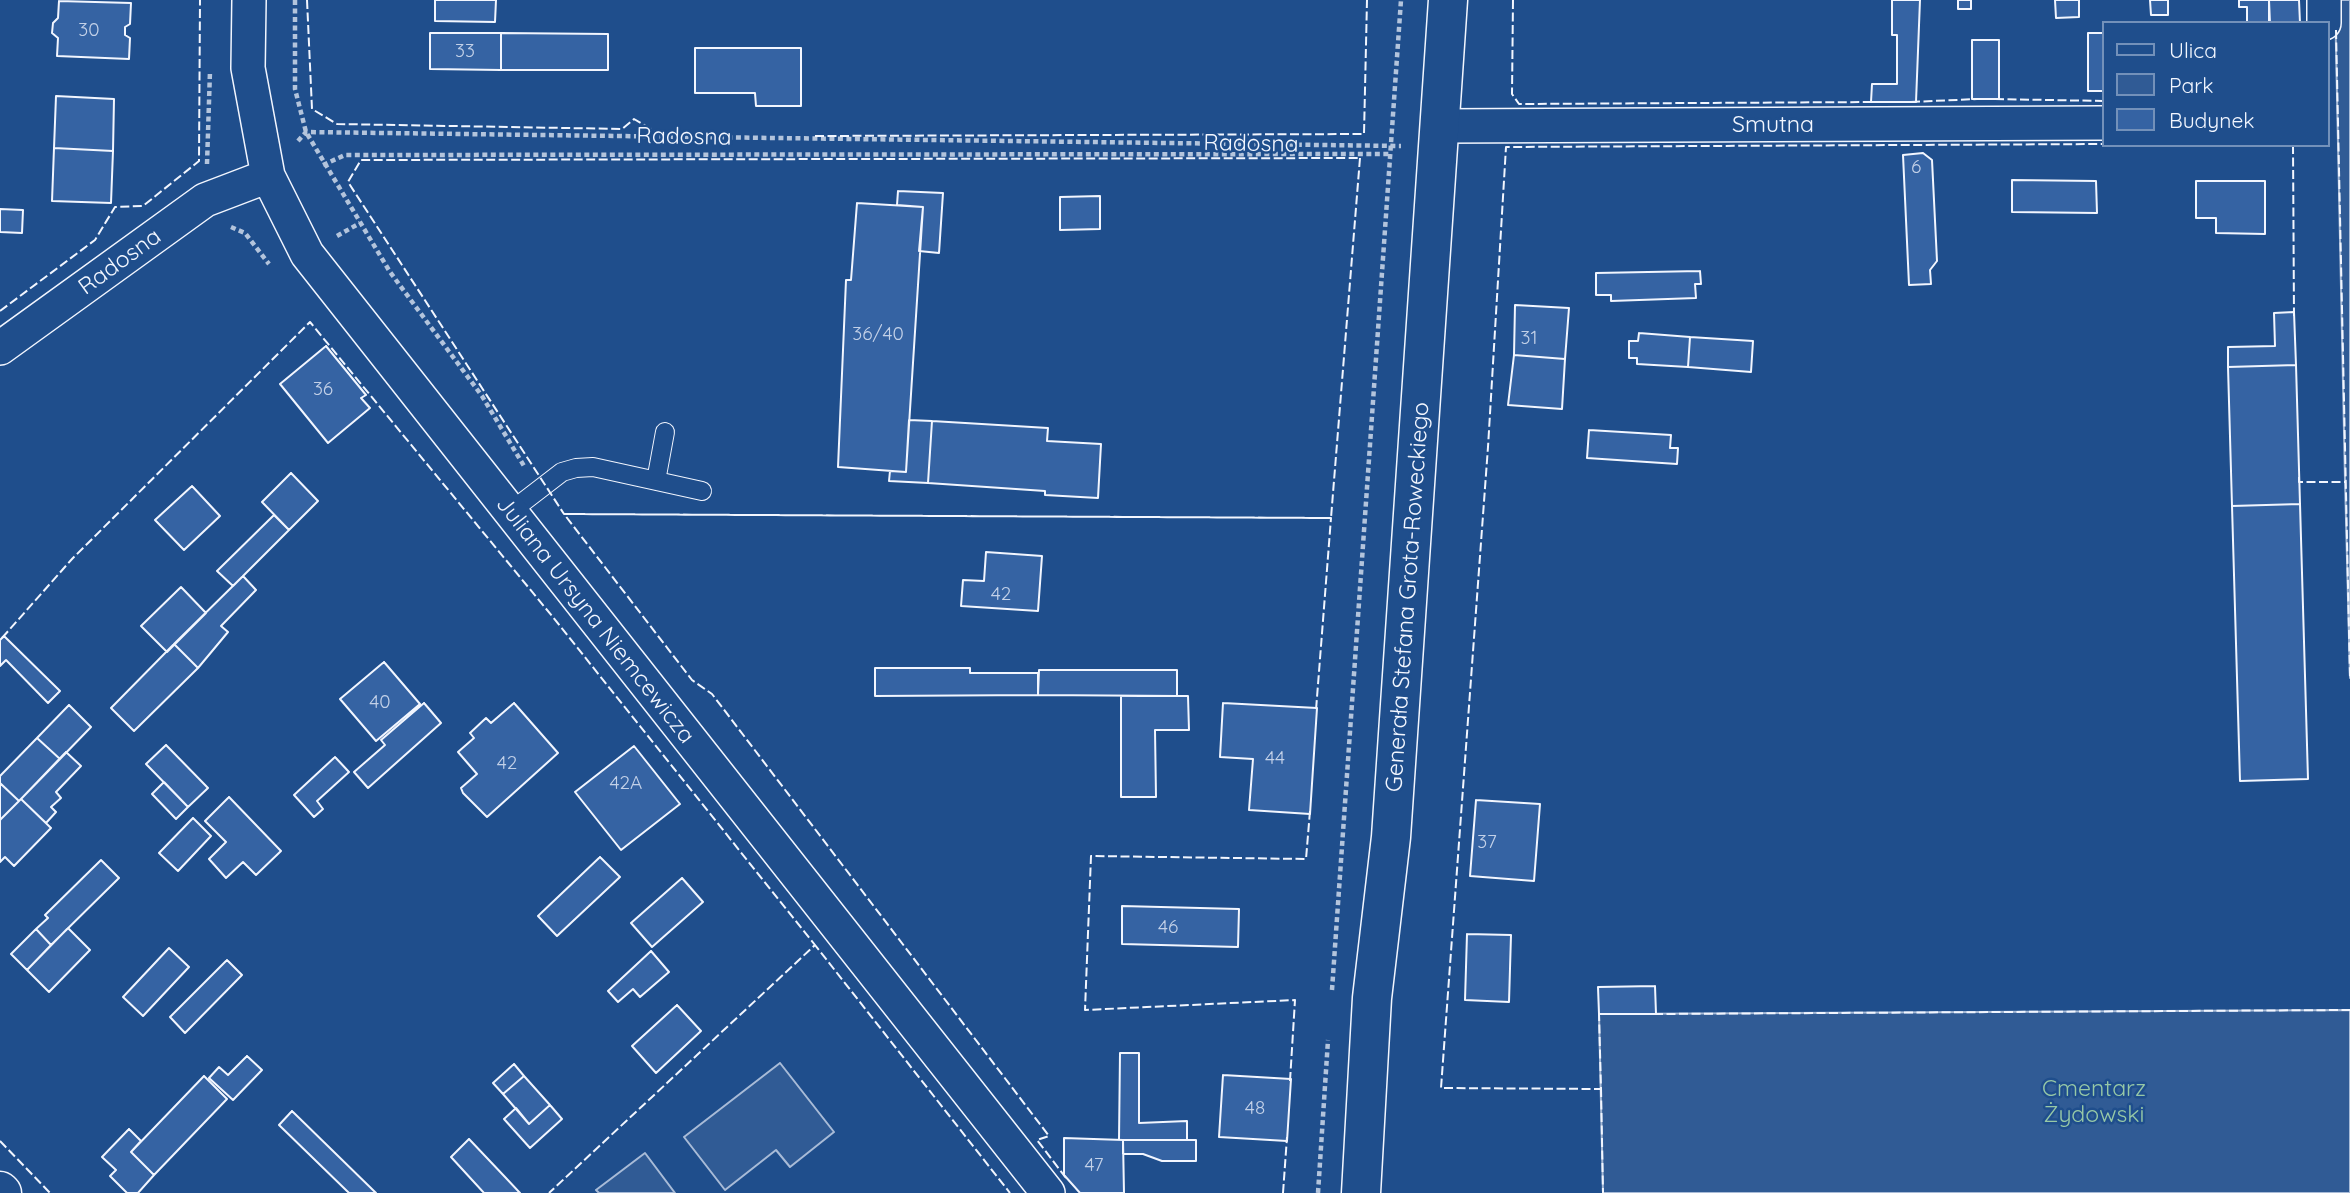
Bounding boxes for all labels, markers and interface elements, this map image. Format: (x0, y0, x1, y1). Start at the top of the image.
house number: 30 (78, 19, 100, 41)
legend (2102, 21, 2329, 147)
text: Ulica (2169, 37, 2217, 63)
house number: 33 (455, 40, 475, 62)
text: Park (2169, 72, 2213, 98)
text: Budynek (2169, 107, 2255, 133)
street label: Smutna (1732, 111, 1814, 139)
street label: Radosna (636, 122, 732, 152)
street label: Radosna (1203, 129, 1299, 159)
house number: 6 (1911, 156, 1921, 178)
street label: Radosna (73, 223, 167, 301)
house number: 36/40 (852, 323, 904, 345)
house number: 31 (1521, 327, 1537, 349)
house number: 36 (313, 378, 333, 400)
street label: Generała Stefana Grota-Roweckiego (1381, 401, 1435, 793)
street label: Juliana Ursyna Niemcewicza (490, 491, 700, 749)
house number: 42 (991, 583, 1011, 605)
house number: 40 (369, 691, 391, 713)
house number: 44 (1265, 747, 1285, 769)
house number: 42 (497, 752, 517, 774)
house number: 42A (610, 772, 642, 794)
house number: 37 (1477, 831, 1497, 853)
house number: 46 (1158, 916, 1178, 938)
park label: Cmentarz Żydowski (2042, 1075, 2146, 1129)
house number: 48 (1245, 1097, 1265, 1119)
house number: 47 (1084, 1154, 1104, 1176)

